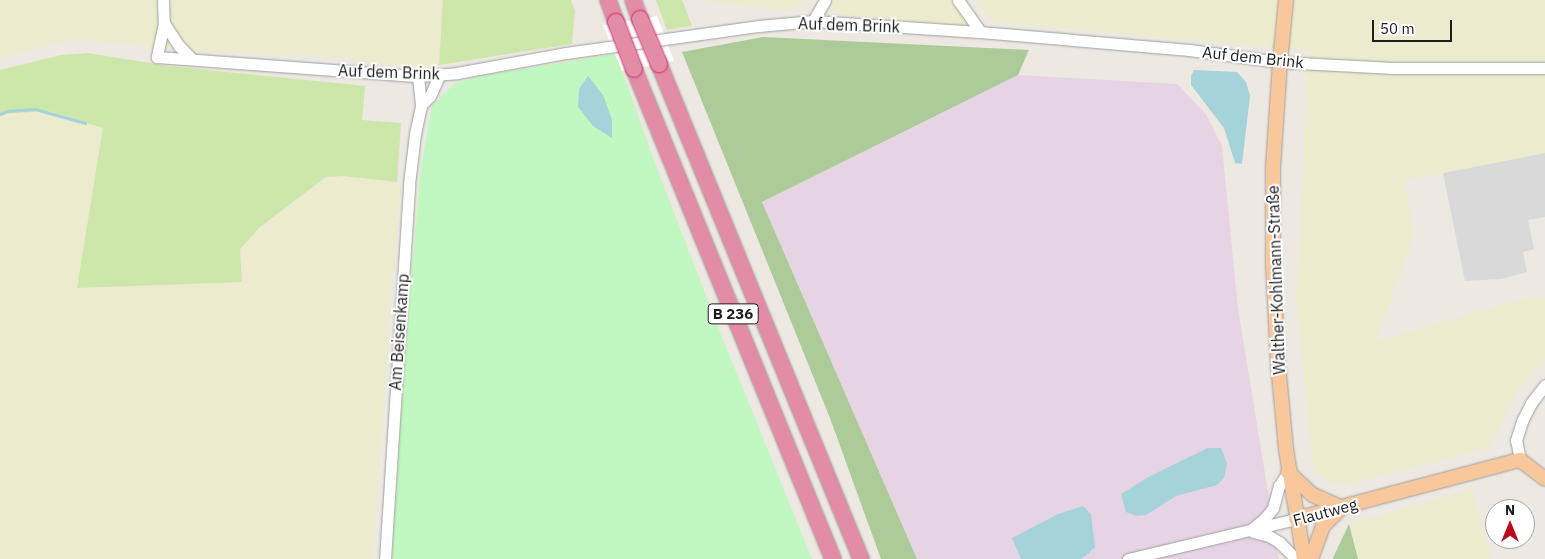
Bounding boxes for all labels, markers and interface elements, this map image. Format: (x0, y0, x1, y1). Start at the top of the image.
scale bar (1375, 10, 1455, 42)
street label: Auf dem Brink (798, 14, 900, 36)
text: 50 m (1380, 19, 1415, 38)
street label: Auf dem Brink (1201, 42, 1305, 72)
street label: Auf dem Brink (338, 61, 440, 83)
street label: Walther-Kohlmann-Straße (1263, 185, 1289, 375)
street label: Am Beisenkamp (385, 273, 413, 391)
road number: B 236 (707, 302, 759, 326)
street label: Flautweg (1291, 494, 1359, 530)
north arrow (1485, 499, 1535, 549)
text: N (1505, 501, 1515, 519)

